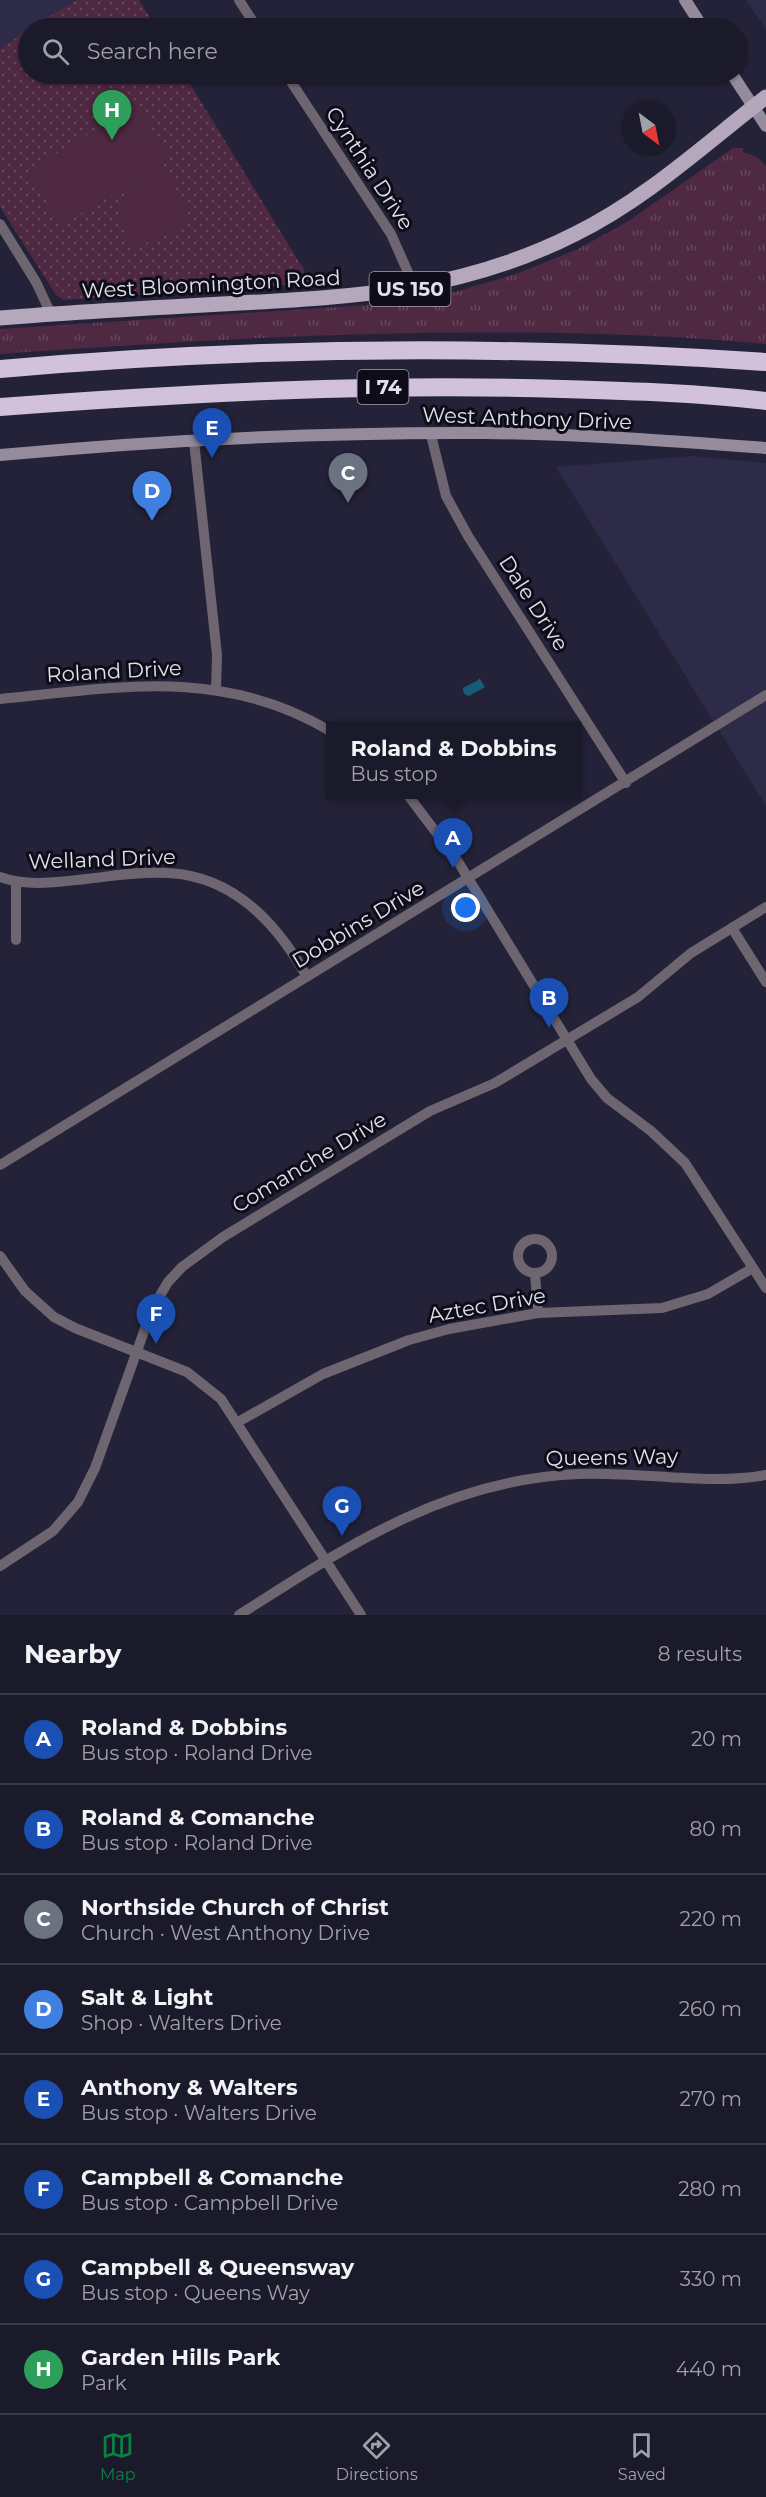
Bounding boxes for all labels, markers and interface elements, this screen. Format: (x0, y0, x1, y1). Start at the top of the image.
search box (18, 18, 748, 84)
icon: search (39, 35, 72, 68)
text: Search here (87, 38, 218, 65)
pin: H (92, 90, 132, 140)
street label: Cynthia Drive (321, 102, 419, 234)
north arrow (622, 102, 676, 156)
street label: West Bloomington Road (81, 265, 341, 303)
road number: US 150 (370, 272, 450, 306)
road number: I 74 (358, 370, 409, 404)
street label: West Anthony Drive (422, 402, 632, 434)
pin: E (192, 408, 232, 458)
pin: C (328, 454, 368, 503)
pin: D (132, 472, 172, 521)
street label: Dale Drive (494, 551, 574, 655)
street label: Roland Drive (46, 655, 182, 687)
popup (326, 721, 581, 799)
text: Roland & Dobbins (350, 735, 557, 762)
text: Bus stop (350, 762, 438, 786)
pin: A (434, 818, 472, 868)
street label: Welland Drive (28, 844, 176, 874)
street label: Dobbins Drive (287, 875, 429, 973)
your location (451, 893, 480, 922)
pin: B (530, 978, 568, 1028)
street label: Comanche Drive (227, 1106, 391, 1218)
street label: Aztec Drive (426, 1282, 548, 1328)
pin: F (136, 1294, 176, 1344)
street label: Queens Way (545, 1443, 679, 1471)
pin: G (322, 1486, 362, 1536)
text: Nearby (24, 1638, 121, 1670)
text: 8 results (658, 1642, 742, 1666)
text: Roland & Dobbins (81, 1714, 287, 1741)
text: A (36, 1727, 51, 1751)
text: 20 m (691, 1727, 742, 1751)
text: Bus stop · Roland Drive (81, 1741, 313, 1765)
text: Roland & Comanche (81, 1804, 315, 1831)
text: B (36, 1817, 51, 1841)
text: 80 m (690, 1817, 742, 1841)
text: Bus stop · Roland Drive (81, 1831, 313, 1855)
text: Northside Church of Christ (81, 1894, 389, 1921)
text: C (36, 1907, 51, 1931)
text: 220 m (680, 1907, 742, 1931)
text: Church · West Anthony Drive (81, 1921, 370, 1945)
text: Salt & Light (81, 1984, 213, 2011)
text: D (35, 1997, 52, 2021)
text: 260 m (679, 1997, 742, 2021)
text: Shop · Walters Drive (81, 2011, 282, 2035)
text: Anthony & Walters (81, 2074, 298, 2101)
text: E (37, 2087, 50, 2111)
text: 270 m (680, 2087, 742, 2111)
text: Bus stop · Walters Drive (81, 2101, 317, 2125)
text: Campbell & Comanche (81, 2164, 343, 2191)
text: F (37, 2177, 50, 2201)
text: 280 m (678, 2177, 742, 2201)
text: Bus stop · Campbell Drive (81, 2191, 338, 2215)
text: Campbell & Queensway (81, 2254, 354, 2281)
text: G (36, 2267, 51, 2291)
text: 330 m (680, 2267, 742, 2291)
text: Bus stop · Queens Way (81, 2281, 310, 2305)
text: Garden Hills Park (81, 2344, 280, 2371)
text: H (35, 2357, 52, 2381)
text: 440 m (676, 2357, 742, 2381)
text: Park (81, 2371, 127, 2395)
tab: Map (100, 2429, 136, 2484)
tab: Directions (336, 2429, 418, 2484)
tab: Saved (618, 2429, 666, 2484)

